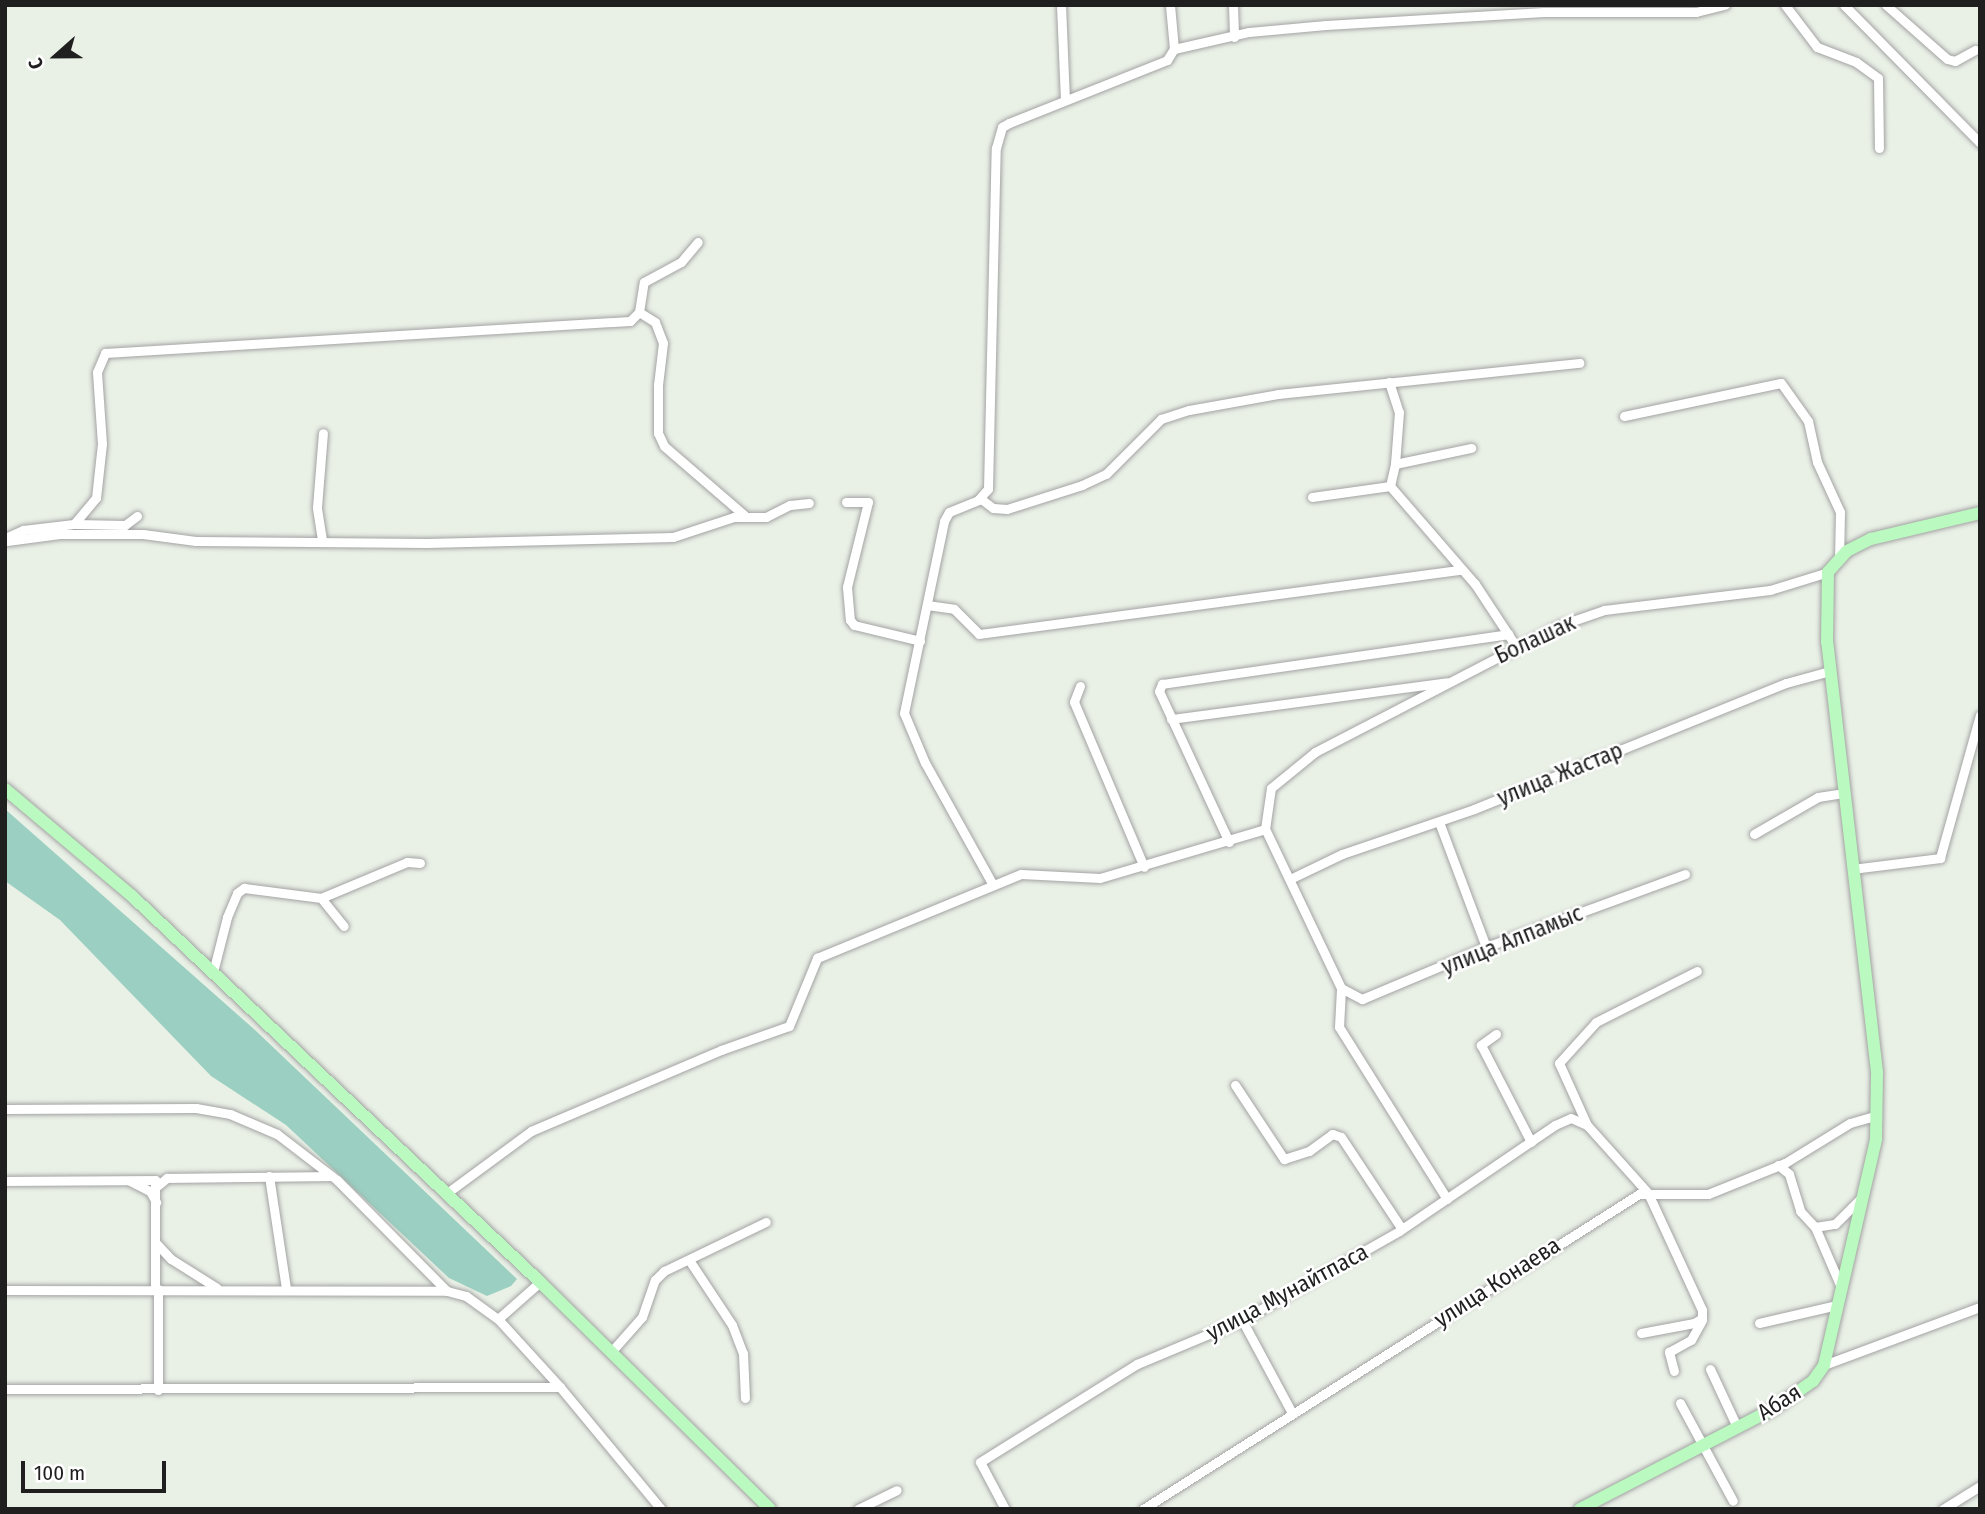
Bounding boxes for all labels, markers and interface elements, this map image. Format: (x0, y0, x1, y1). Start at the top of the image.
north arrow (21, 21, 91, 91)
text: С (23, 55, 48, 72)
street label: Болашак (1490, 608, 1580, 670)
street label: улица Жастар (1493, 736, 1627, 812)
street label: улица Алпамыс (1438, 899, 1586, 981)
street label: улица Конаева (1429, 1231, 1565, 1333)
street label: улица Мунайтпаса (1201, 1238, 1373, 1346)
street label: Абая (1752, 1378, 1806, 1426)
scale bar (24, 1448, 170, 1492)
text: 100 m (34, 1460, 85, 1486)

